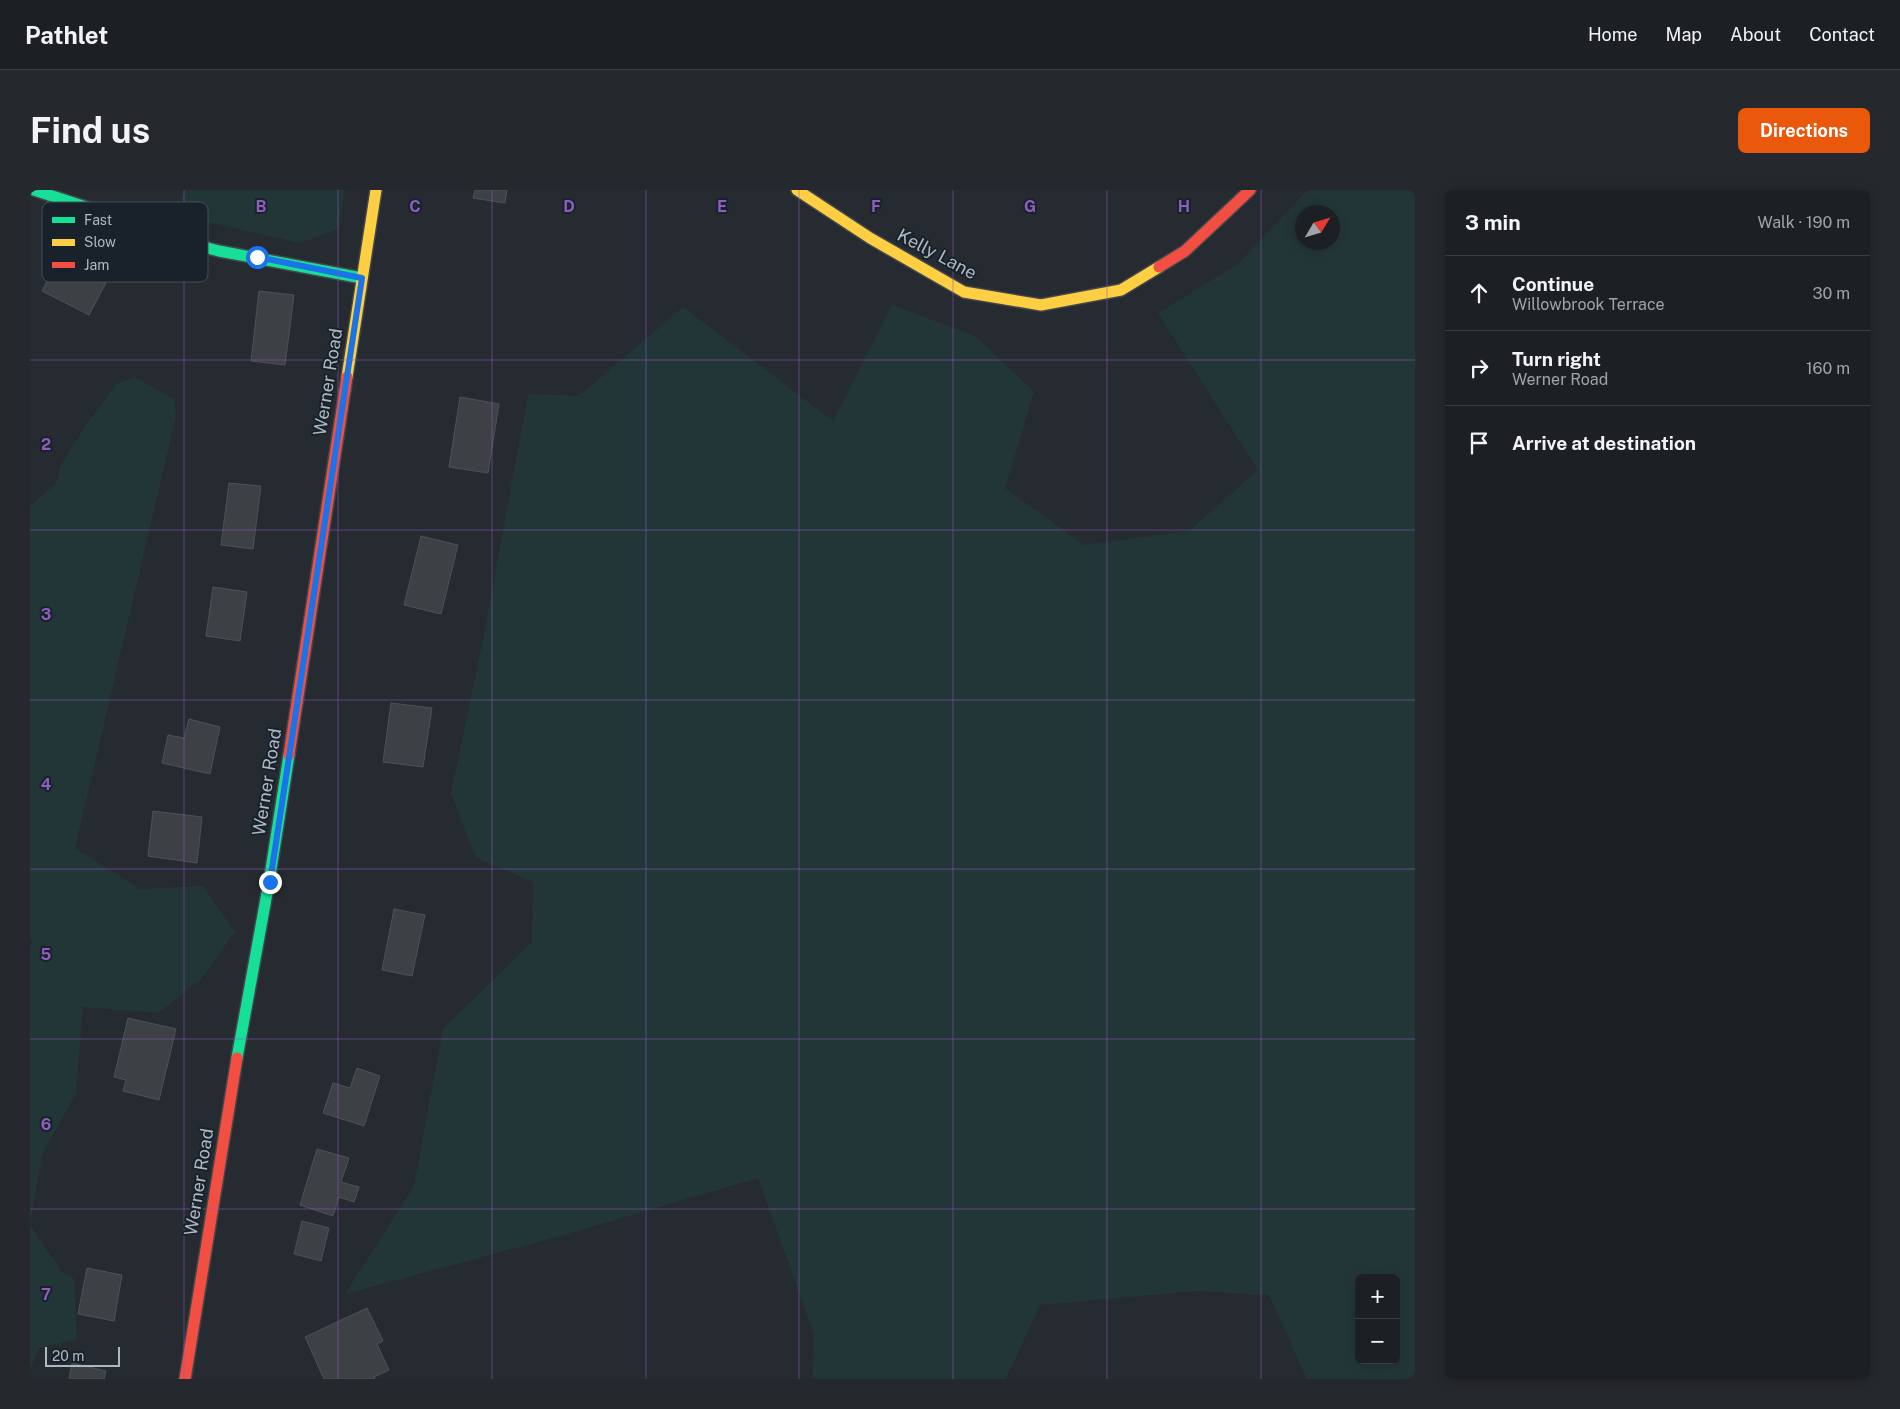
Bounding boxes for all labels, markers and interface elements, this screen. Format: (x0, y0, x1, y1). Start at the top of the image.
text: Pathlet (25, 21, 108, 49)
text: Home (1588, 24, 1638, 45)
text: Map (1666, 24, 1702, 45)
text: About (1730, 24, 1781, 45)
text: Contact (1809, 24, 1875, 45)
button: Directions (1738, 108, 1870, 153)
text: Find us (30, 110, 150, 151)
text: B (256, 197, 267, 216)
text: C (409, 197, 421, 216)
text: D (563, 197, 575, 216)
text: E (717, 197, 727, 216)
text: F (871, 197, 881, 216)
text: G (1024, 197, 1036, 216)
text: H (1178, 197, 1190, 216)
legend (42, 202, 208, 282)
north arrow (1295, 205, 1340, 250)
text: 3 min (1465, 210, 1521, 235)
text: Fast (84, 212, 112, 228)
text: Walk · 190 m (1758, 213, 1850, 232)
street label: Kelly Lane (894, 224, 980, 283)
text: Slow (84, 234, 116, 250)
route start (246, 246, 269, 269)
text: Jam (84, 257, 109, 273)
text: Continue (1512, 273, 1594, 295)
icon: ahead (1465, 279, 1493, 307)
text: 30 m (1813, 284, 1850, 303)
text: Willowbrook Terrace (1512, 295, 1665, 314)
street label: Werner Road (309, 327, 346, 437)
text: Turn right (1512, 348, 1601, 370)
icon: right (1465, 354, 1493, 382)
text: 160 m (1806, 359, 1850, 378)
text: Werner Road (1512, 370, 1608, 389)
icon: arrive (1465, 429, 1493, 457)
text: Arrive at destination (1512, 432, 1696, 454)
text: 2 (41, 435, 51, 454)
text: 3 (41, 605, 51, 624)
street label: Werner Road (248, 727, 285, 837)
text: 4 (41, 775, 52, 794)
route end (259, 871, 282, 894)
text: 5 (41, 945, 52, 964)
text: 6 (41, 1115, 51, 1134)
street label: Werner Road (180, 1127, 217, 1237)
map controls (1355, 1274, 1400, 1364)
button: + (1355, 1274, 1400, 1319)
text: 7 (41, 1285, 51, 1304)
button: − (1355, 1319, 1400, 1364)
scale bar (45, 1344, 120, 1367)
text: 20 m (52, 1348, 84, 1364)

